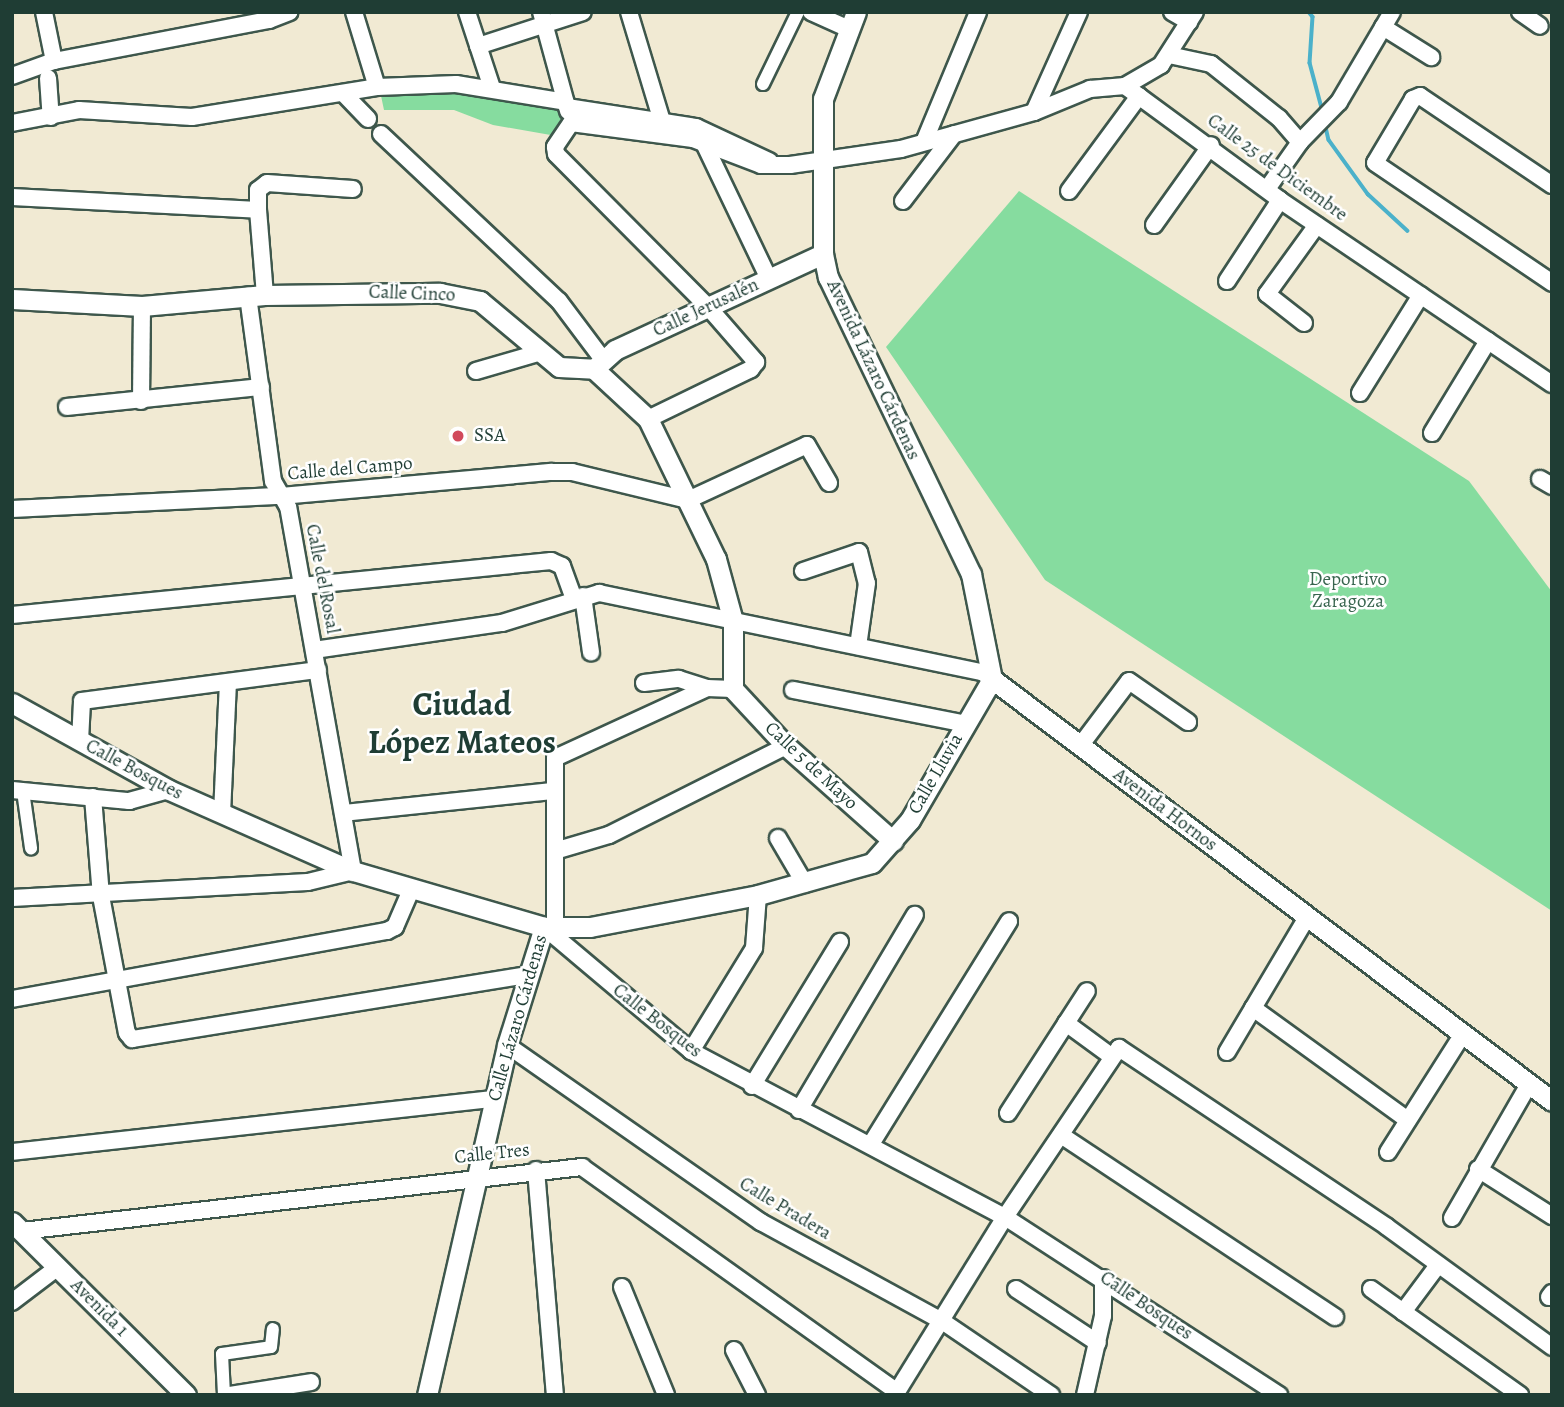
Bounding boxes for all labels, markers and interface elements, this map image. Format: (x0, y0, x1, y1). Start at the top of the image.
street label: Calle 25 de Diciembre (1203, 110, 1351, 226)
street label: Calle Jerusalén (650, 274, 762, 342)
street label: Avenida Lázaro Cárdenas (821, 276, 925, 464)
street label: Calle Cinco (368, 281, 456, 307)
place label: SSA (474, 425, 505, 447)
marker: SSA (448, 426, 468, 446)
street label: Calle del Campo (287, 452, 413, 486)
street label: Calle del Rosal (300, 522, 344, 636)
park label: Deportivo Zaragoza (1309, 569, 1387, 613)
district label: Ciudad López Mateos (368, 684, 556, 762)
street label: Calle 5 de Mayo (760, 717, 862, 815)
street label: Calle Lluvia (904, 730, 968, 818)
street label: Calle Bosques (82, 735, 186, 805)
street label: Avenida Hornos (1109, 764, 1221, 856)
street label: Calle Lázaro Cárdenas (483, 932, 553, 1104)
street label: Calle Bosques (608, 979, 706, 1063)
street label: Calle Tres (453, 1139, 531, 1169)
street label: Calle Pradera (735, 1173, 835, 1245)
street label: Calle Bosques (1095, 1267, 1197, 1345)
street label: Avenida 1 (65, 1274, 133, 1342)

